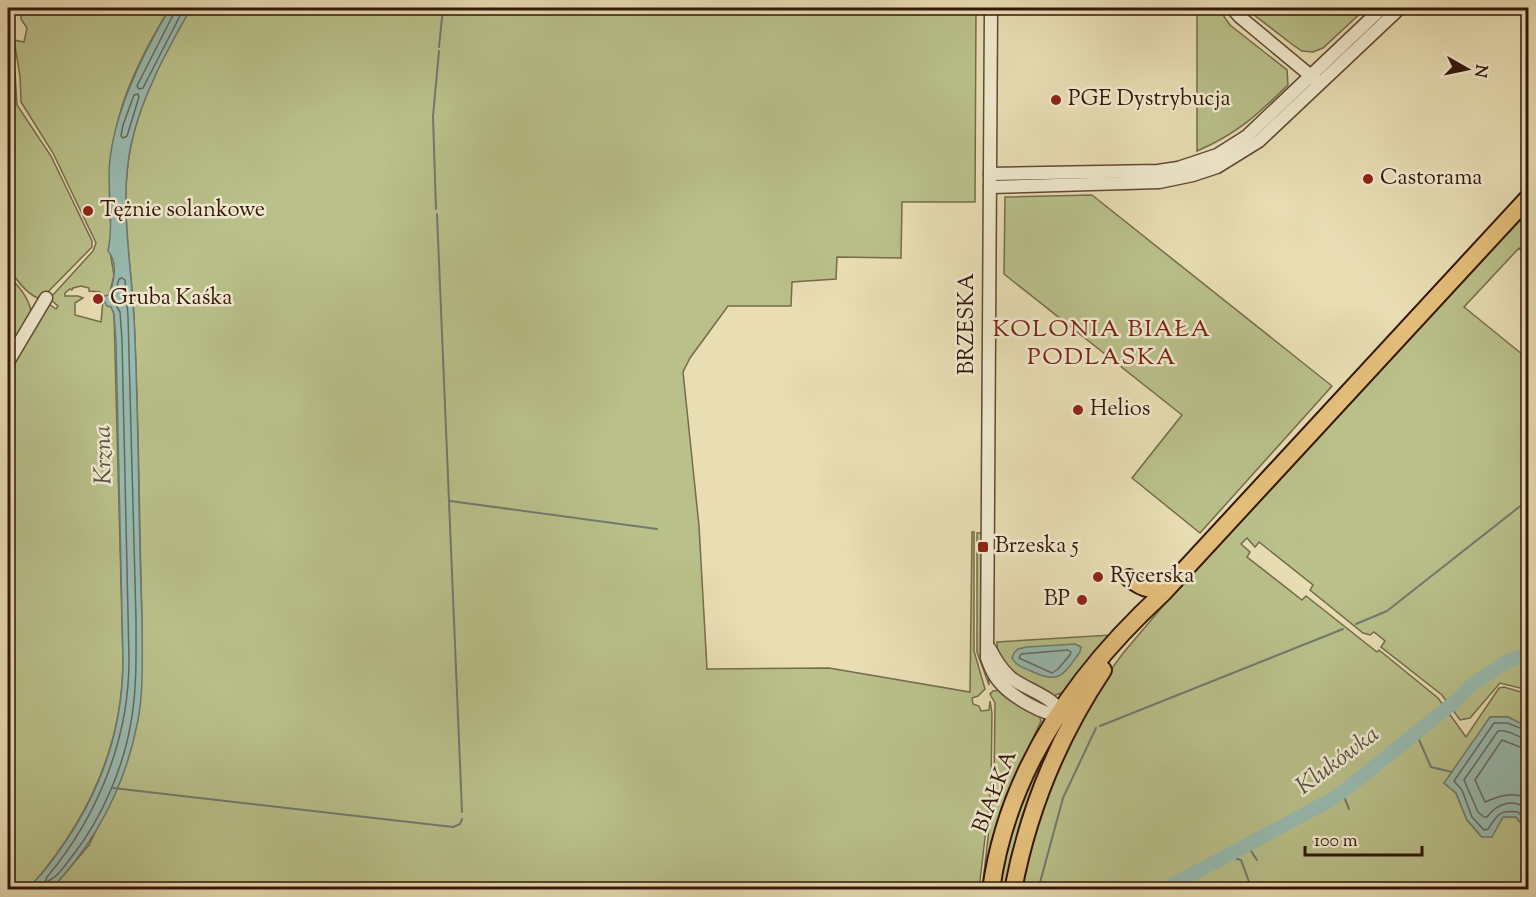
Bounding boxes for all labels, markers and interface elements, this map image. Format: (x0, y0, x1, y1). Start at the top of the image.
north arrow (1437, 39, 1497, 99)
text: N (1467, 63, 1492, 79)
place label: PGE Dystrybucja (1068, 84, 1231, 116)
marker: PGE Dystrybucja (1049, 93, 1063, 107)
place label: Castorama (1380, 163, 1483, 195)
marker: Castorama (1361, 172, 1375, 186)
place label: Tężnie solankowe (100, 195, 265, 227)
marker: Tężnie solankowe (81, 204, 95, 218)
street label: BRZESKA (952, 273, 984, 375)
place label: Gruba Kaśka (110, 283, 232, 315)
marker: Gruba Kaśka (91, 292, 105, 306)
district label: KOLONIA BIAŁA PODLASKA (993, 313, 1211, 375)
place label: Helios (1090, 394, 1151, 426)
marker: Helios (1071, 403, 1085, 417)
water label: Krzna (86, 425, 122, 485)
place label: Brzeska 5 (995, 531, 1079, 563)
marker: Brzeska 5 (976, 540, 990, 554)
place label: Rycerska (1110, 561, 1194, 593)
marker: Rycerska (1091, 570, 1105, 584)
place label: BP (1044, 584, 1070, 616)
marker: BP (1075, 593, 1089, 607)
water label: Klukówka (1289, 718, 1387, 804)
street label: BIAŁKA (966, 746, 1026, 838)
scale bar (1305, 819, 1422, 857)
text: 100 m (1314, 829, 1358, 855)

